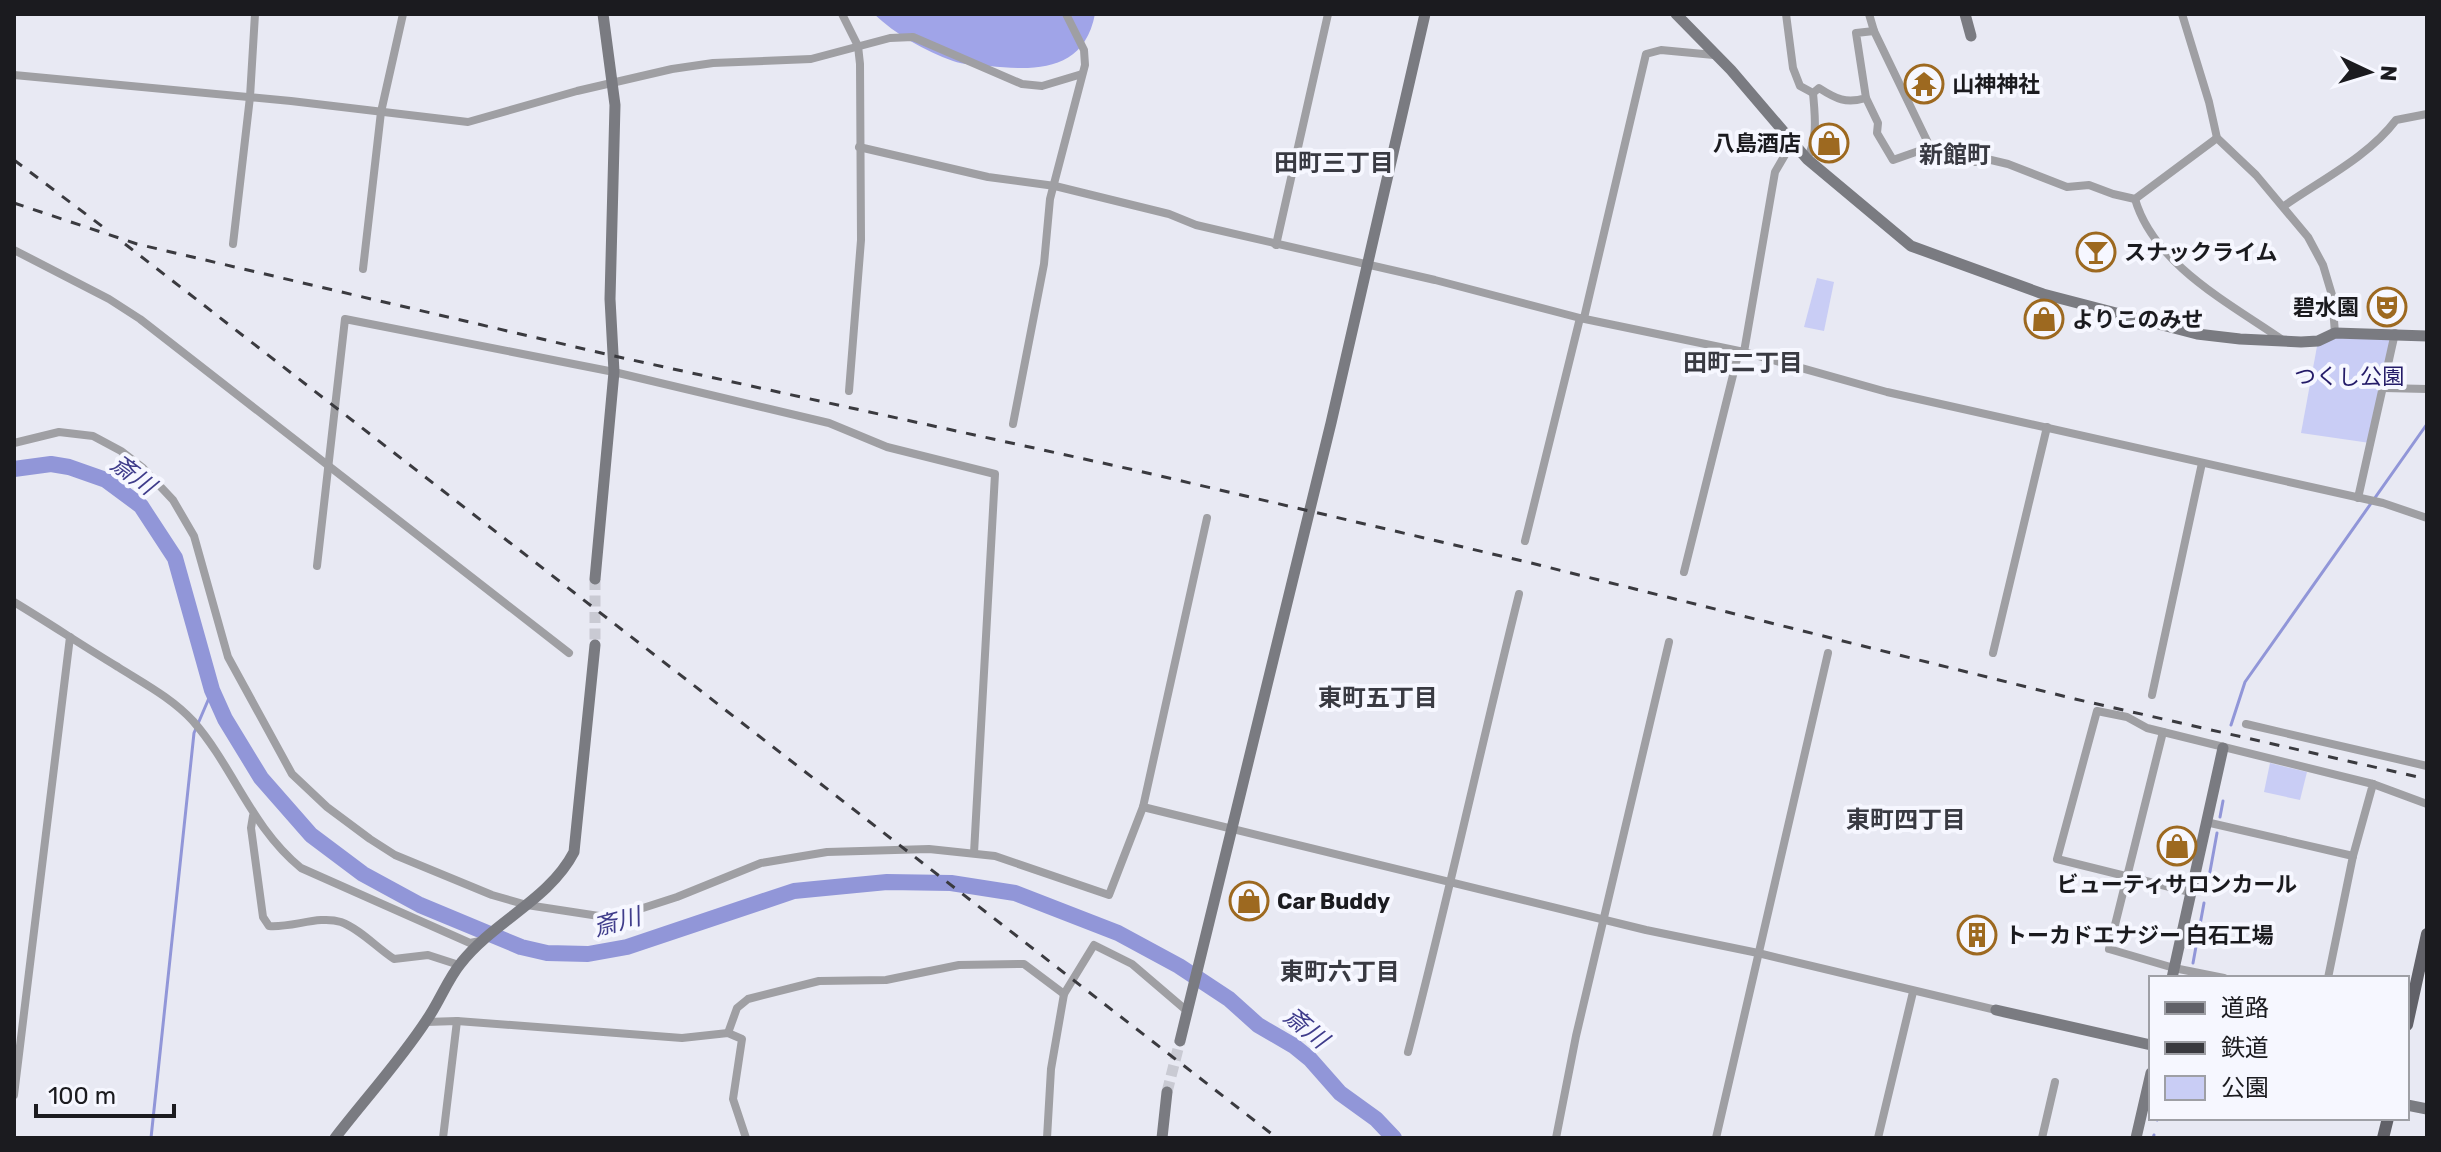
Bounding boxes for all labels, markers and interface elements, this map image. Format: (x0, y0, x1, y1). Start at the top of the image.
north arrow (2329, 32, 2409, 112)
temple icon: 山神神社 (1903, 63, 1945, 105)
text: N (2374, 65, 2402, 82)
place label: 山神神社 (1952, 71, 2040, 98)
shop icon: 八島酒店 (1808, 122, 1850, 164)
place label: 八島酒店 (1713, 130, 1801, 157)
district label: 新館町 (1919, 141, 1991, 169)
district label: 田町三丁目 (1274, 149, 1394, 177)
bar icon: スナックライム (2075, 231, 2117, 273)
place label: スナックライム (2124, 239, 2278, 266)
theatre icon: 碧水園 (2366, 286, 2408, 328)
place label: 碧水園 (2293, 294, 2359, 321)
shop icon: よりこのみせ (2023, 298, 2065, 340)
place label: よりこのみせ (2072, 306, 2204, 333)
district label: 田町二丁目 (1683, 349, 1803, 377)
park label: つくし公園 (2294, 363, 2404, 390)
water label: 斎川 (105, 450, 163, 502)
district label: 東町五丁目 (1318, 684, 1438, 712)
district label: 東町四丁目 (1846, 806, 1966, 834)
shop icon: ビューティサロンカール (2156, 825, 2198, 867)
place label: ビューティサロンカール (2057, 871, 2297, 898)
shop icon: Car Buddy (1228, 880, 1270, 922)
place label: Car Buddy (1277, 888, 1390, 915)
water label: 斎川 (590, 901, 647, 942)
building icon: トーカドエナジー 白石工場 (1956, 914, 1998, 956)
place label: トーカドエナジー 白石工場 (2005, 922, 2274, 949)
district label: 東町六丁目 (1280, 958, 1400, 986)
legend (2149, 976, 2409, 1120)
text: 道路 (2221, 994, 2269, 1022)
water label: 斎川 (1279, 1002, 1336, 1056)
text: 鉄道 (2221, 1034, 2269, 1062)
scale bar (36, 1068, 174, 1118)
text: 公園 (2221, 1074, 2269, 1102)
text: 100 m (48, 1082, 116, 1110)

